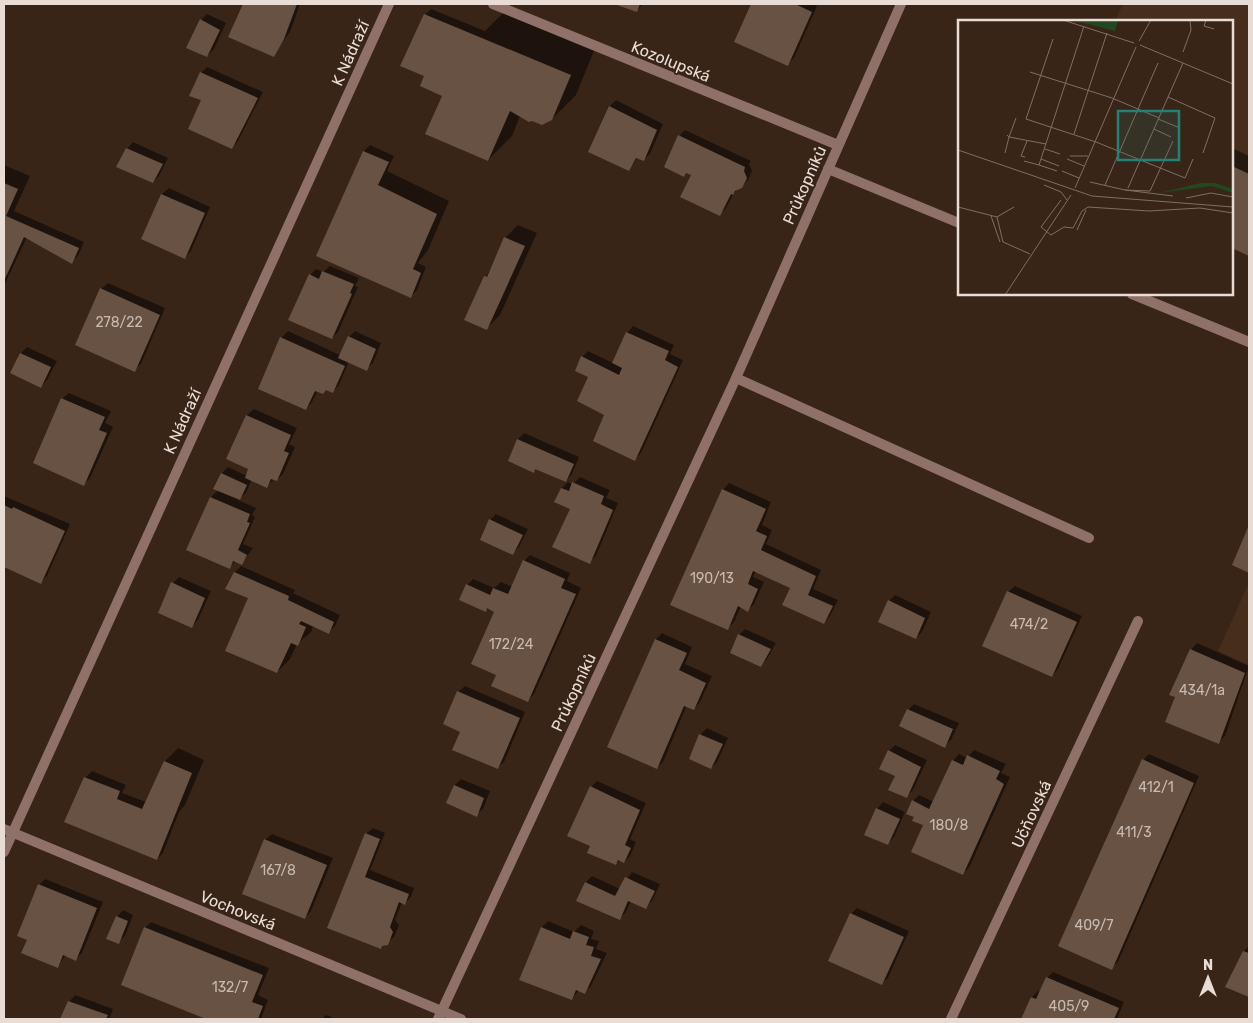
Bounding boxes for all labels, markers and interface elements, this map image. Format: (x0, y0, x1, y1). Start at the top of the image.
street label: K Nádraží (328, 16, 374, 89)
inset map (958, 20, 1233, 295)
street label: Kozolupská (628, 37, 713, 86)
street label: Průkopníků (779, 143, 830, 227)
house number: 278/22 (95, 314, 143, 331)
street label: K Nádraží (160, 384, 206, 457)
house number: 190/13 (690, 570, 734, 587)
house number: 474/2 (1010, 616, 1048, 633)
house number: 172/24 (489, 636, 534, 653)
street label: Průkopníků (547, 650, 600, 734)
house number: 434/1a (1179, 682, 1225, 699)
street label: Učňovská (1008, 777, 1055, 851)
house number: 412/1 (1138, 779, 1174, 796)
house number: 180/8 (930, 817, 969, 834)
house number: 411/3 (1116, 824, 1152, 841)
house number: 167/8 (260, 862, 296, 879)
street label: Vochovská (197, 887, 278, 934)
house number: 409/7 (1074, 917, 1114, 934)
north arrow (1183, 953, 1233, 1003)
text: N (1203, 957, 1213, 974)
house number: 132/7 (212, 979, 248, 996)
house number: 405/9 (1049, 998, 1089, 1015)

